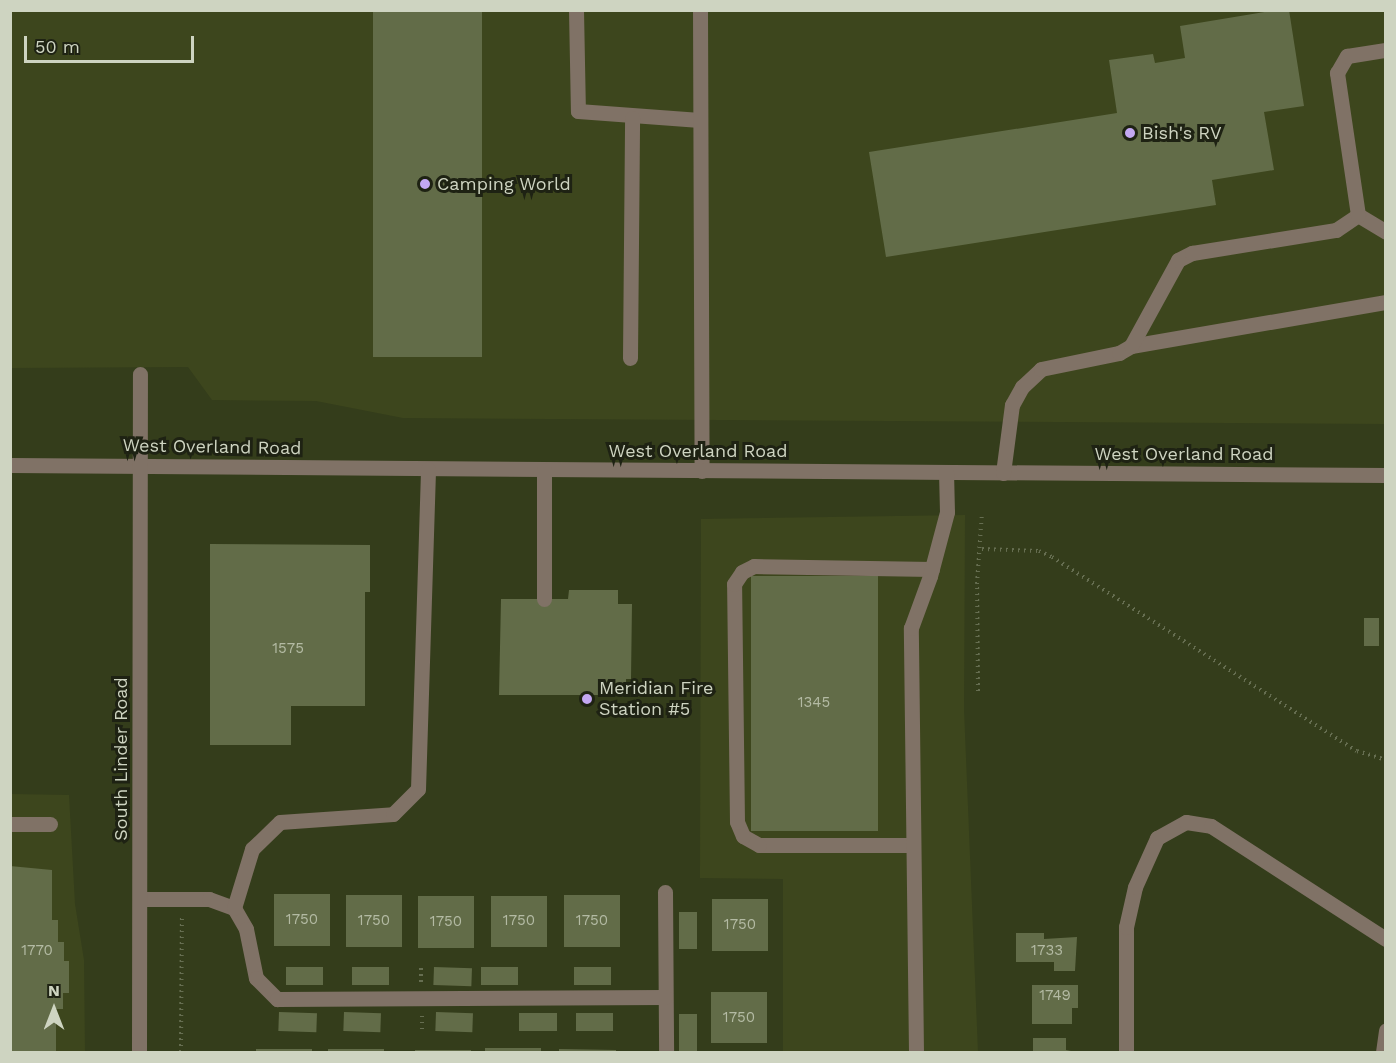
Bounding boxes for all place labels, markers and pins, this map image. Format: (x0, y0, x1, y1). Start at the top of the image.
place label: Bish's RV (1142, 122, 1222, 144)
marker: Bish's RV (1123, 126, 1137, 140)
place label: Camping World (437, 173, 571, 195)
marker: Camping World (418, 177, 432, 191)
place label: Meridian Fire Station #5 (599, 678, 713, 720)
marker: Meridian Fire Station #5 (580, 692, 594, 706)

